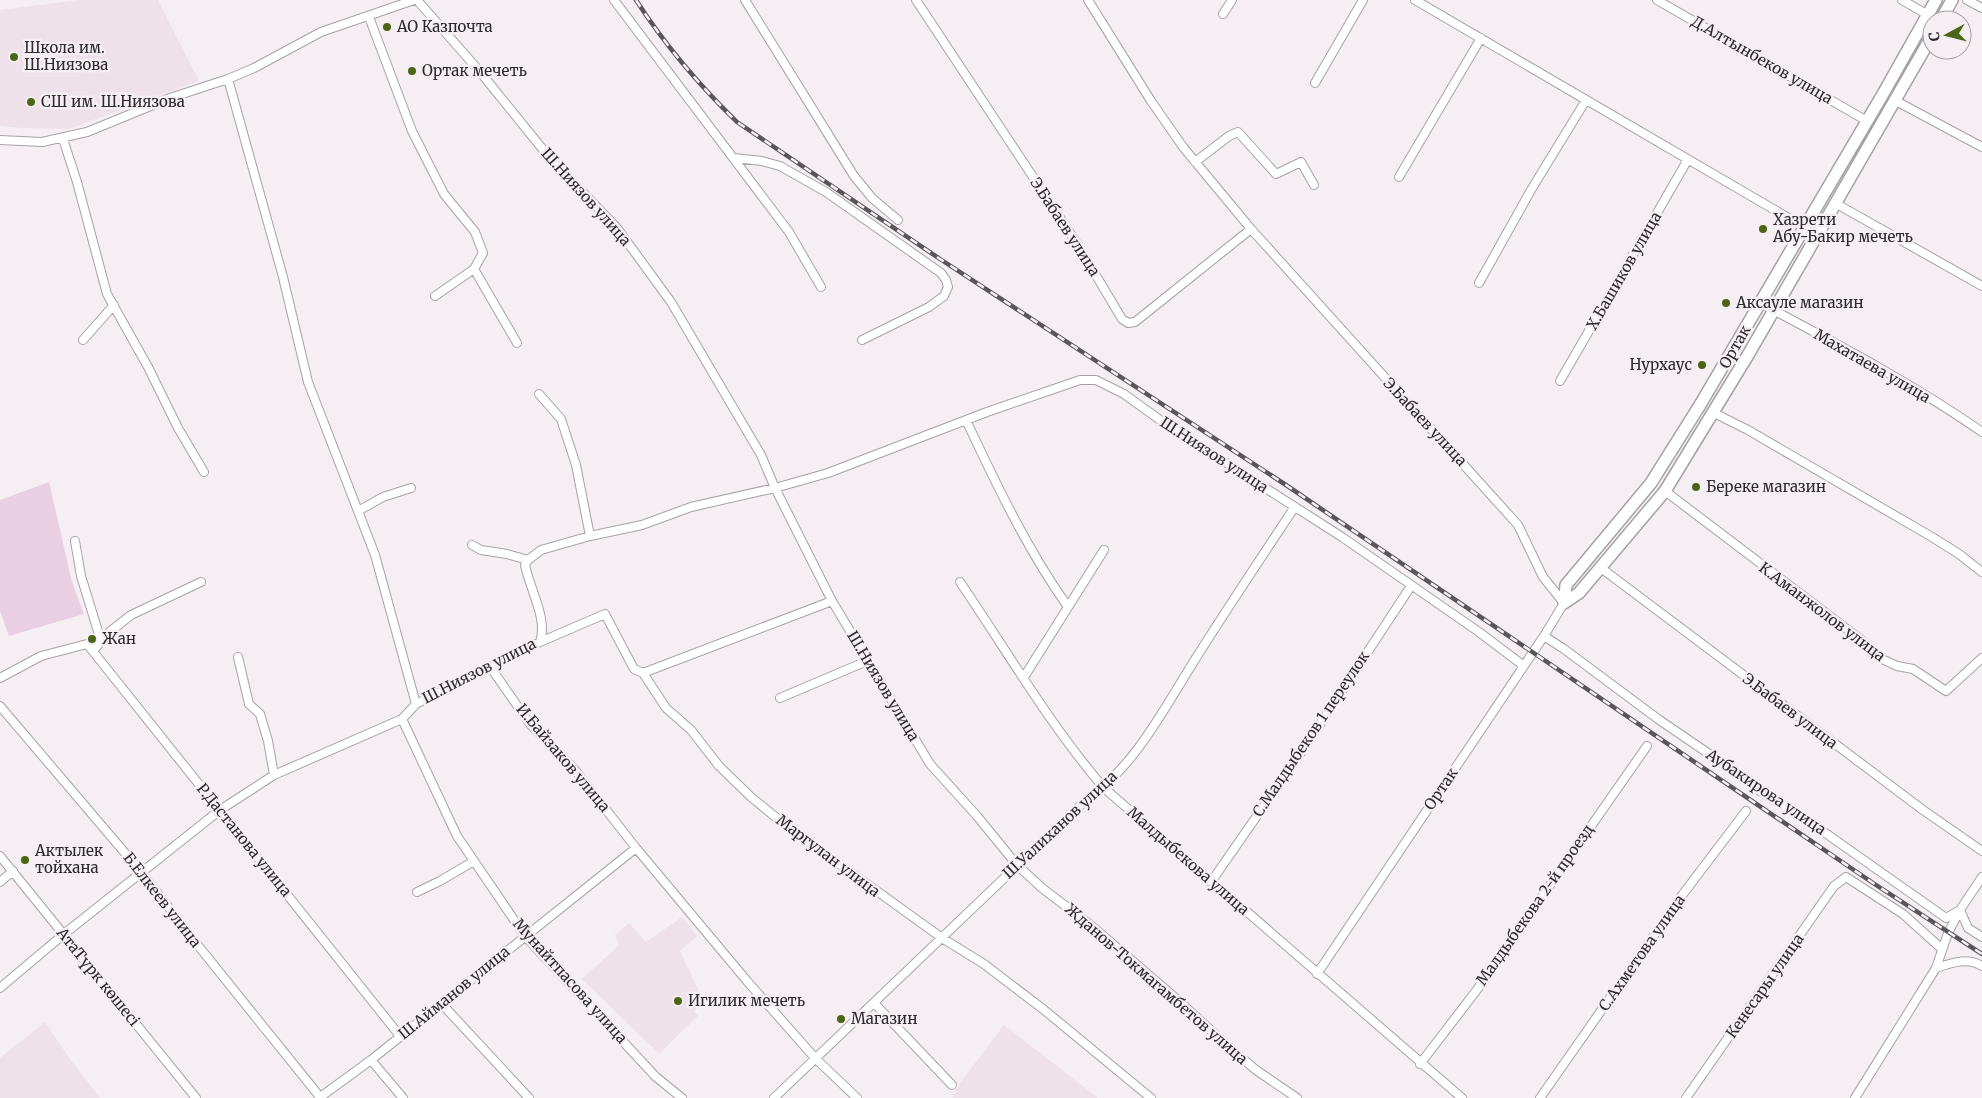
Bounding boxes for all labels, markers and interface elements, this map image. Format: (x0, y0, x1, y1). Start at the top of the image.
north arrow (1922, 10, 1972, 60)
street label: Д.Алтынбеков улица (1688, 11, 1836, 108)
place label: АО Казпочта (396, 17, 493, 36)
marker: АО Казпочта (381, 21, 393, 33)
text: С (1925, 31, 1944, 42)
place label: Школа им. Ш.Ниязова (24, 38, 108, 74)
marker: Школа им. Ш.Ниязова (8, 51, 20, 63)
place label: Ортак мечеть (422, 61, 527, 80)
marker: Ортак мечеть (406, 65, 418, 77)
place label: СШ им. Ш.Ниязова (41, 92, 185, 111)
marker: СШ им. Ш.Ниязова (25, 96, 37, 108)
street label: Ш.Ниязов улица (537, 144, 635, 250)
street label: Э.Бабаев улица (1026, 174, 1104, 280)
street label: Х.Башиков улица (1582, 208, 1665, 333)
place label: Хазрети Абу-Бакир мечеть (1772, 210, 1913, 246)
marker: Хазрети Абу-Бакир мечеть (1757, 223, 1769, 235)
place label: Аксауле магазин (1735, 293, 1864, 312)
marker: Аксауле магазин (1720, 297, 1732, 309)
street label: Ортак (1715, 321, 1755, 372)
street label: Махатаева улица (1811, 325, 1934, 407)
place label: Нурхаус (1630, 355, 1692, 374)
marker: Нурхаус (1696, 359, 1708, 371)
street label: Э.Бабаев улица (1380, 373, 1471, 470)
street label: Ш.Ниязов улица (1157, 412, 1272, 497)
place label: Береке магазин (1706, 477, 1826, 496)
marker: Береке магазин (1690, 481, 1702, 493)
street label: К.Аманжолов улица (1755, 558, 1889, 665)
street label: Ш.Ниязов улица (843, 627, 924, 744)
place label: Жан (102, 629, 136, 648)
marker: Жан (86, 633, 98, 645)
street label: Ш.Ниязов улица (419, 634, 539, 707)
street label: С.Малдыбеков 1 переулок (1248, 647, 1373, 820)
street label: Э.Бабаев улица (1739, 669, 1842, 753)
street label: И.Байзаков улица (512, 700, 614, 816)
street label: Аубакирова улица (1702, 744, 1830, 839)
street label: Ортак (1420, 764, 1462, 813)
street label: Ш.Уалиханов улица (998, 767, 1121, 883)
street label: Р.Дастанова улица (193, 779, 296, 900)
street label: Малдыбекова улица (1123, 802, 1253, 919)
street label: Маргулан улица (773, 810, 884, 901)
street label: Малдыбекова 2-й проезд (1472, 821, 1598, 989)
place label: Актылек тойхана (34, 841, 104, 877)
street label: Б.Елкеев улица (119, 848, 205, 951)
marker: Актылек тойхана (19, 854, 31, 866)
street label: С.Ахметова улица (1594, 891, 1689, 1015)
street label: Жданов-Токмагамбетов улица (1061, 899, 1252, 1068)
street label: Мунайтпасова улица (509, 914, 631, 1047)
street label: АтаТүрк көшесі (52, 923, 144, 1030)
street label: Кенесары улица (1721, 930, 1808, 1042)
street label: Ш.Айманов улица (394, 942, 513, 1043)
place label: Игилик мечеть (688, 991, 805, 1010)
marker: Игилик мечеть (672, 995, 684, 1007)
place label: Магазин (851, 1009, 917, 1028)
marker: Магазин (835, 1013, 847, 1025)

